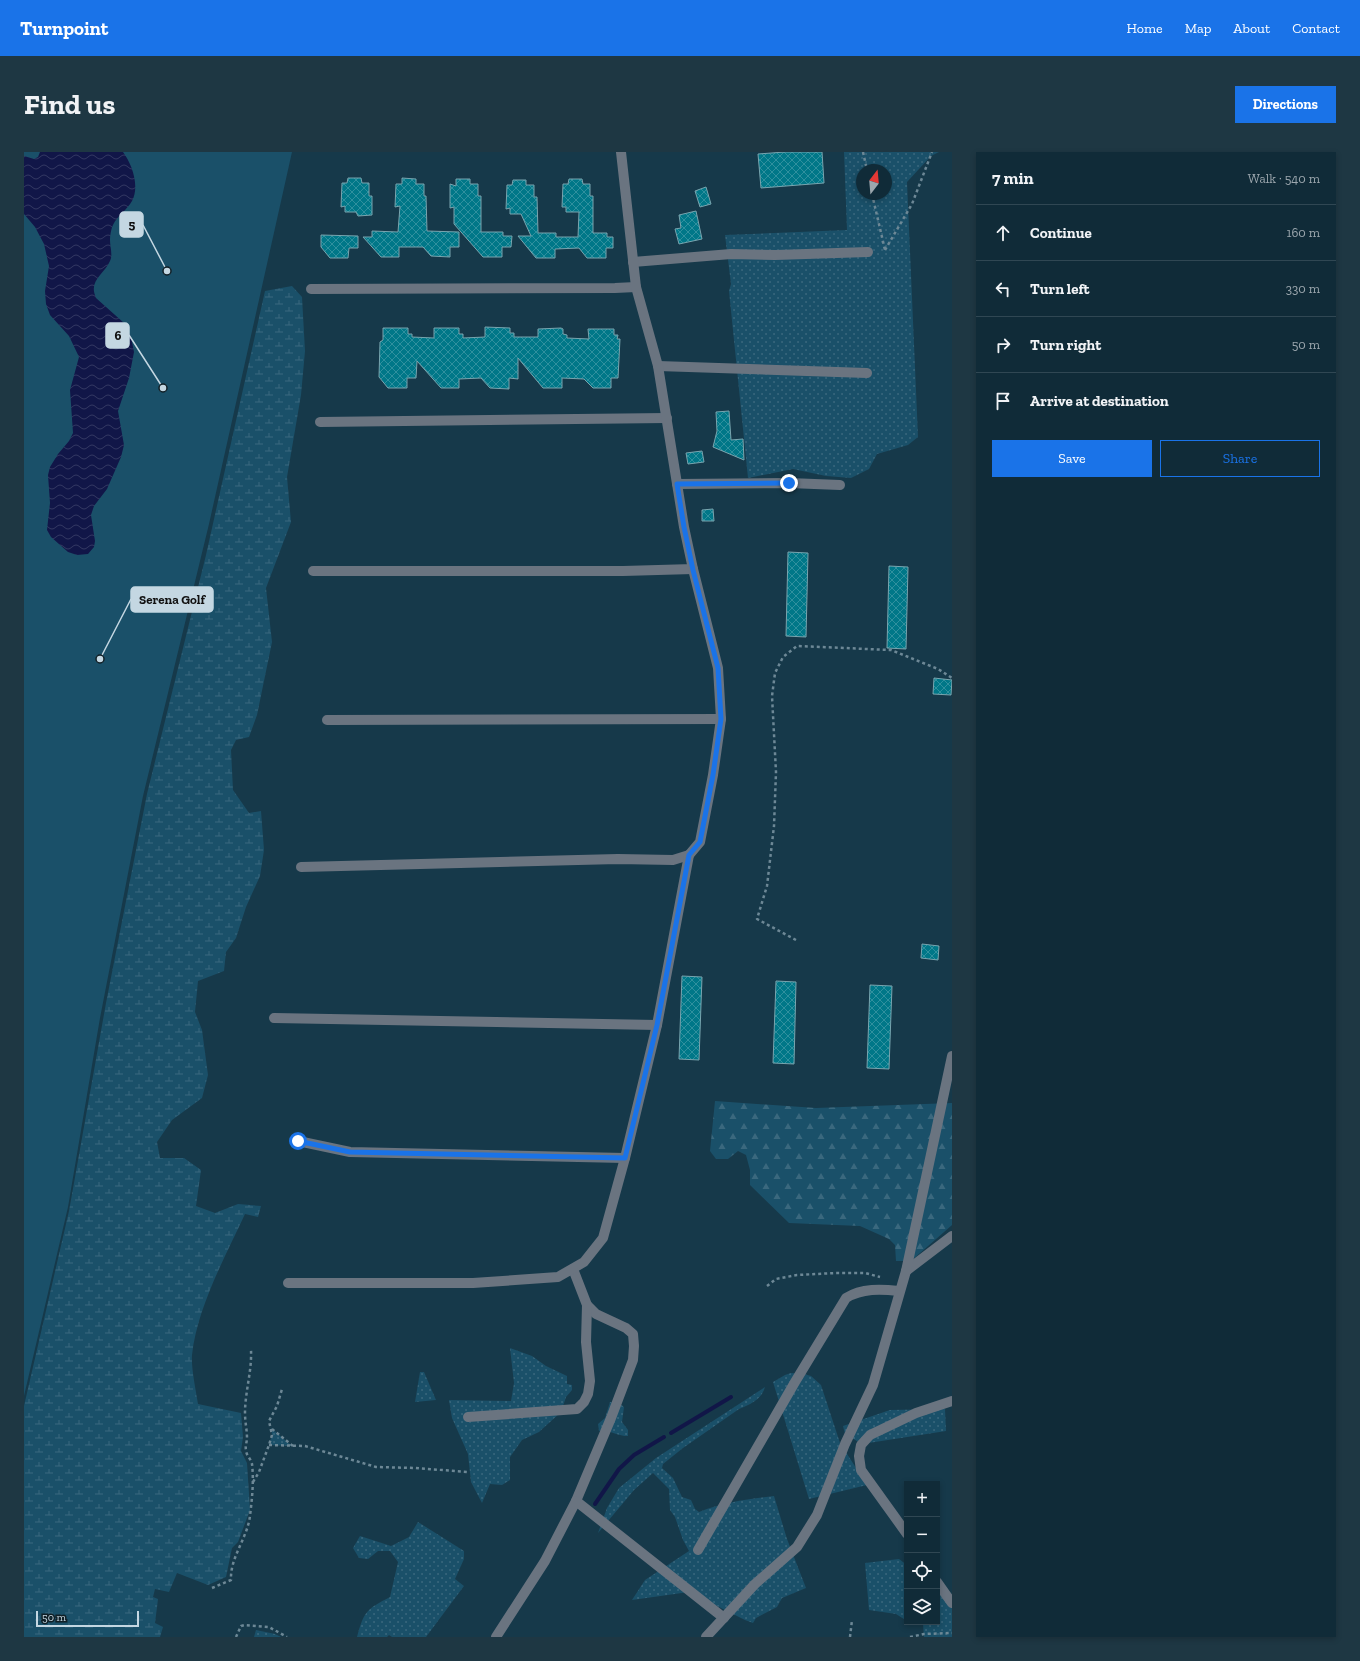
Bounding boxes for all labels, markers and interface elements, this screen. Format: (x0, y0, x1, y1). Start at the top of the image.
text: Turnpoint (20, 17, 108, 40)
text: Home (1127, 20, 1163, 37)
text: Map (1185, 20, 1211, 37)
text: About (1233, 20, 1270, 37)
text: Contact (1292, 20, 1340, 37)
button: Directions (1235, 86, 1336, 123)
text: Find us (24, 88, 115, 121)
north arrow (856, 164, 892, 200)
text: 7 min (992, 168, 1034, 188)
text: Walk · 540 m (1248, 171, 1320, 186)
callout: 5 (120, 212, 143, 237)
text: 5 (129, 217, 136, 232)
icon: ahead (992, 222, 1014, 244)
text: Continue (1030, 224, 1092, 242)
text: 160 m (1286, 225, 1320, 240)
icon: left (992, 278, 1014, 300)
text: Turn left (1030, 280, 1090, 298)
text: 330 m (1286, 281, 1320, 296)
callout: 6 (106, 323, 129, 348)
text: 6 (115, 328, 122, 343)
icon: right (992, 334, 1014, 356)
text: Turn right (1030, 336, 1101, 354)
text: 50 m (1292, 337, 1320, 352)
icon: arrive (992, 390, 1014, 412)
text: Arrive at destination (1030, 392, 1169, 410)
button: Save (992, 440, 1152, 477)
button: Share (1160, 440, 1320, 477)
route end (780, 474, 798, 492)
callout: Serena Golf (131, 587, 213, 612)
text: Serena Golf (139, 592, 207, 607)
route start (289, 1132, 307, 1150)
map controls (904, 1481, 940, 1625)
button: + (904, 1481, 940, 1517)
button: − (904, 1517, 940, 1553)
button: locate (904, 1553, 940, 1589)
button: layers (904, 1589, 940, 1625)
scale bar (36, 1609, 139, 1628)
text: 50 m (42, 1611, 66, 1624)

